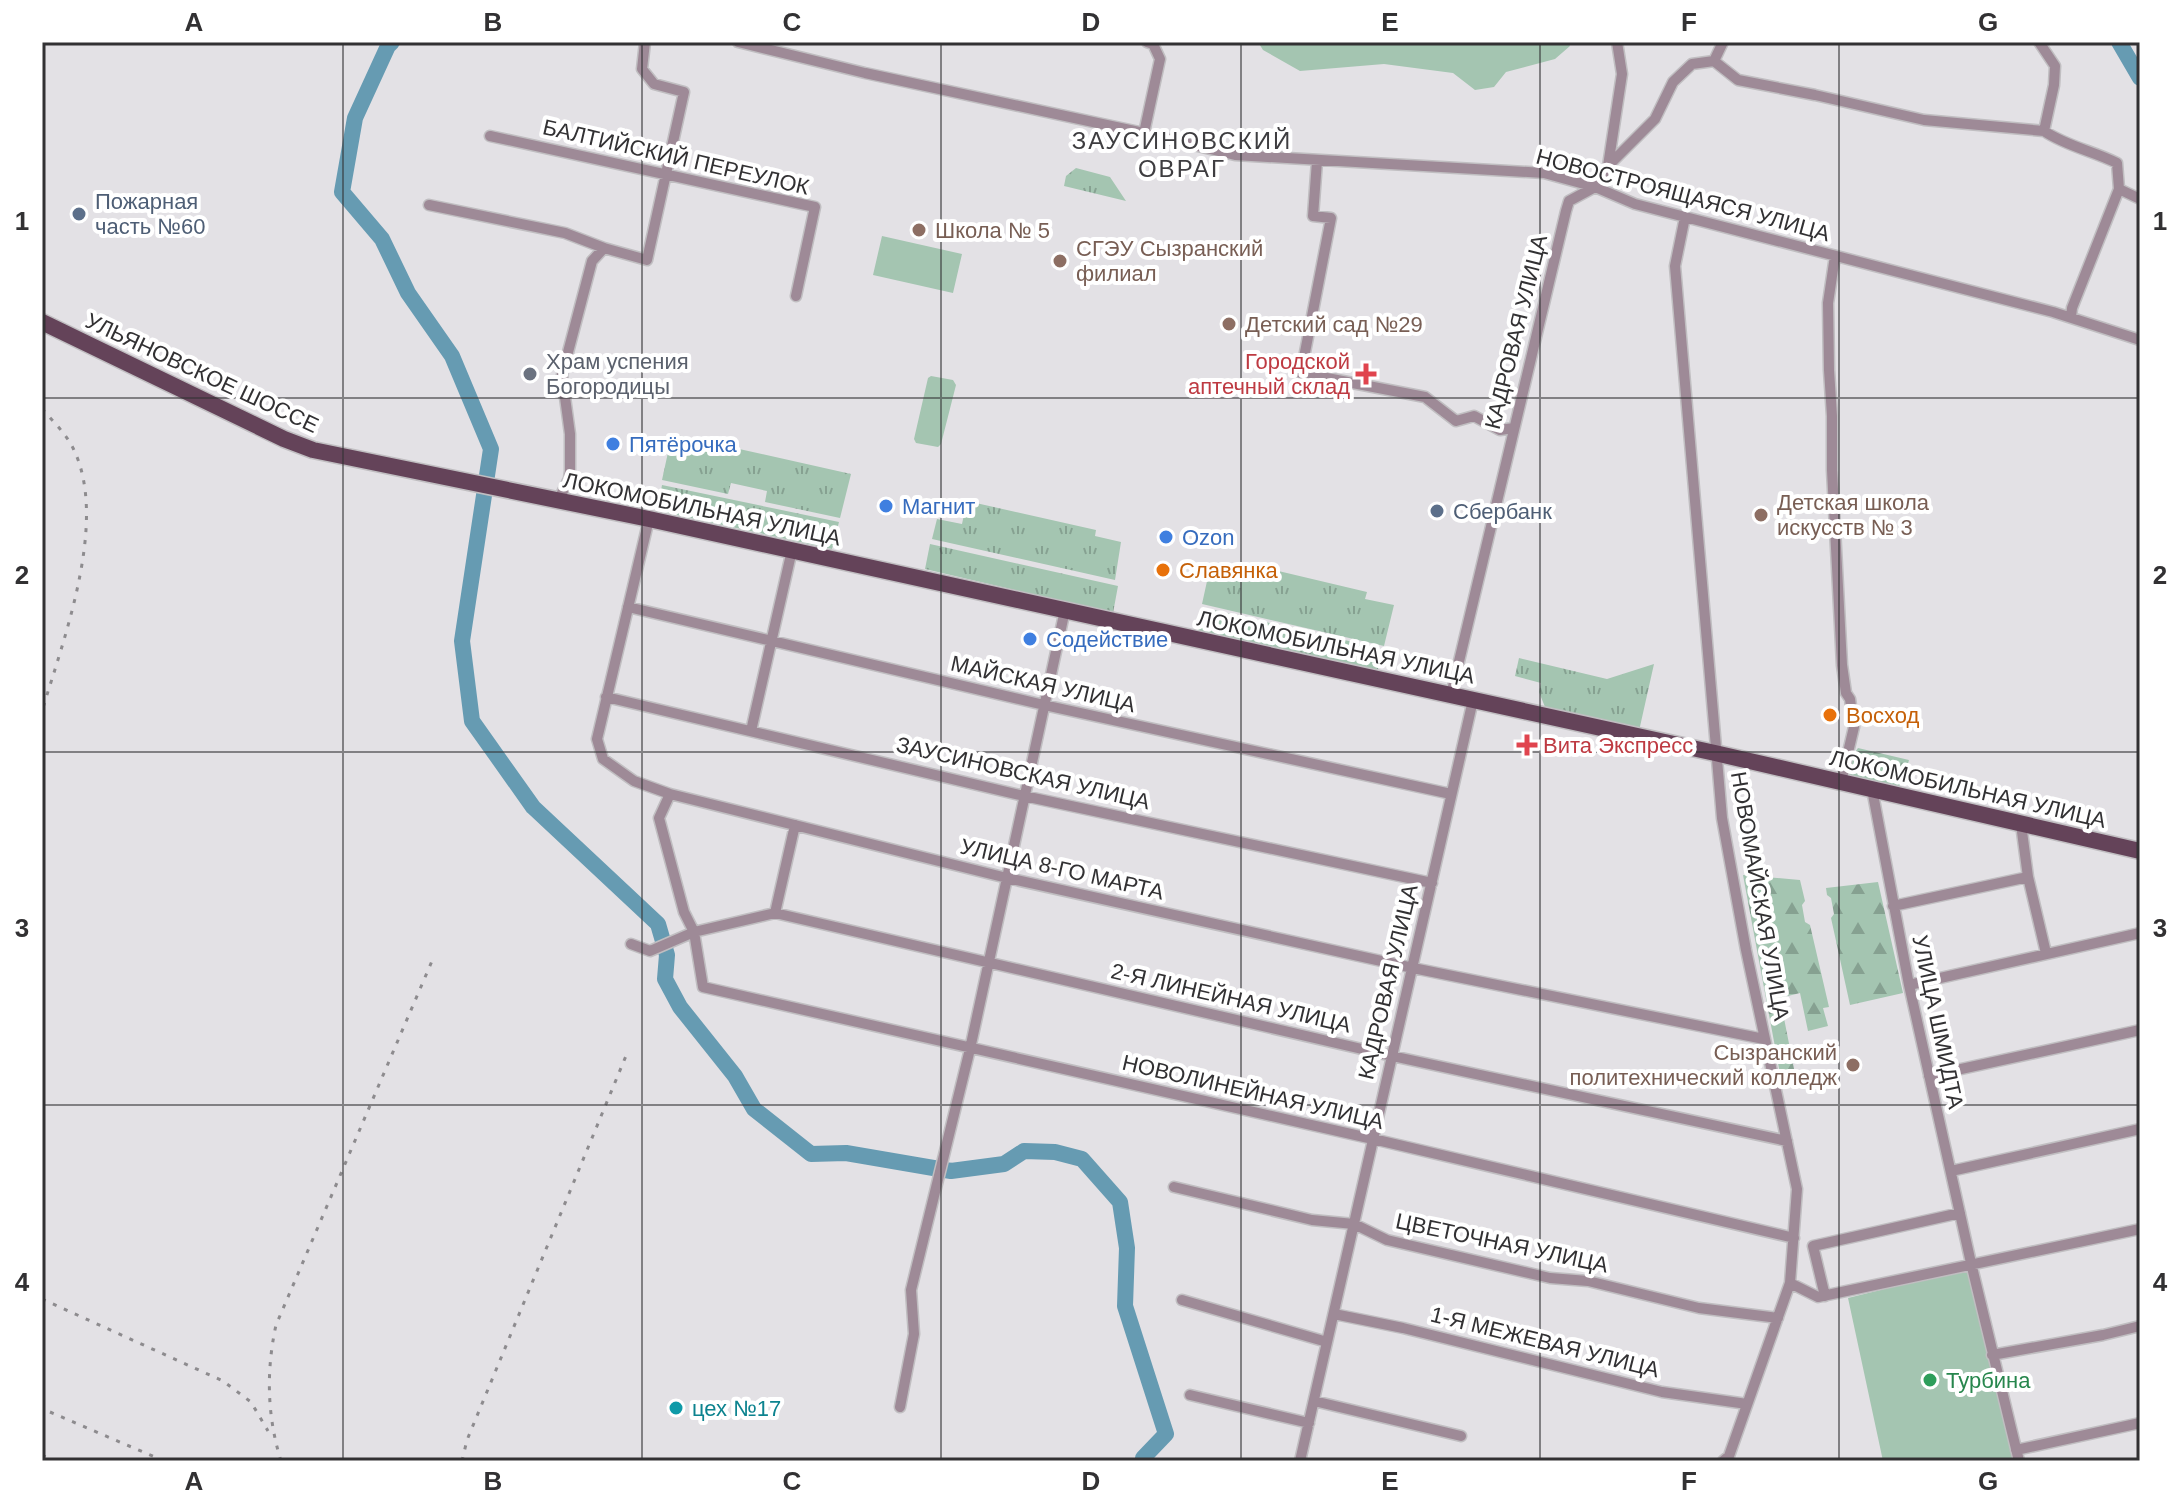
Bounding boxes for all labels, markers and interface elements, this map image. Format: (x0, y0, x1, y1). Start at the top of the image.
text: A (185, 7, 204, 37)
text: B (484, 7, 502, 37)
text: C (783, 7, 802, 37)
text: D (1082, 7, 1100, 37)
text: E (1381, 7, 1399, 37)
text: F (1681, 7, 1697, 37)
text: G (1978, 7, 1998, 37)
street label: БАЛТИЙСКИЙ ПЕРЕУЛОК (540, 114, 812, 200)
district label: ЗАУСИНОВСКИЙ ОВРАГ (1072, 127, 1292, 182)
street label: НОВОСТРОЯЩАЯСЯ УЛИЦА (1533, 144, 1833, 246)
place label: Пожарная часть №60 (95, 189, 205, 239)
marker: Пожарная часть №60 (70, 205, 88, 223)
text: 1 (15, 206, 29, 236)
text: 1 (2153, 206, 2167, 236)
place label: Школа № 5 (935, 218, 1050, 243)
marker: Школа № 5 (910, 221, 928, 239)
street label: КАДРОВАЯ УЛИЦА (1480, 232, 1552, 432)
place label: СГЭУ Сызранский филиал (1076, 236, 1263, 286)
marker: СГЭУ Сызранский филиал (1051, 252, 1069, 270)
street label: УЛЬЯНОВСКОЕ ШОССЕ (82, 308, 322, 438)
place label: Детский сад №29 (1245, 312, 1423, 337)
marker: Детский сад №29 (1220, 315, 1238, 333)
place label: Храм успения Богородицы (546, 349, 689, 399)
place label: Городской аптечный склад (1188, 349, 1350, 399)
marker: Храм успения Богородицы (521, 365, 539, 383)
marker: Городской аптечный склад (1357, 365, 1375, 383)
place label: Пятёрочка (629, 432, 738, 457)
marker: Пятёрочка (604, 435, 622, 453)
street label: ЛОКОМОБИЛЬНАЯ УЛИЦА (561, 467, 843, 551)
place label: Детская школа искусств № 3 (1777, 490, 1930, 540)
place label: Магнит (902, 494, 975, 519)
marker: Магнит (877, 497, 895, 515)
place label: Сбербанк (1453, 499, 1552, 524)
marker: Сбербанк (1428, 502, 1446, 520)
marker: Детская школа искусств № 3 (1752, 506, 1770, 524)
place label: Ozon (1182, 525, 1235, 550)
marker: Ozon (1157, 528, 1175, 546)
place label: Славянка (1179, 558, 1279, 583)
text: 2 (15, 560, 29, 590)
text: 2 (2153, 560, 2167, 590)
marker: Славянка (1154, 561, 1172, 579)
street label: ЛОКОМОБИЛЬНАЯ УЛИЦА (1195, 605, 1477, 689)
place label: Содействие (1046, 627, 1168, 652)
marker: Содействие (1021, 630, 1039, 648)
street label: МАЙСКАЯ УЛИЦА (948, 651, 1138, 717)
place label: Восход (1846, 703, 1919, 728)
marker: Восход (1821, 706, 1839, 724)
street label: ЗАУСИНОВСКАЯ УЛИЦА (894, 732, 1153, 814)
place label: Вита Экспресс (1543, 733, 1693, 758)
marker: Вита Экспресс (1518, 736, 1536, 754)
street label: ЛОКОМОБИЛЬНАЯ УЛИЦА (1827, 745, 2109, 833)
street label: НОВОМАЙСКАЯ УЛИЦА (1726, 769, 1794, 1023)
street label: УЛИЦА 8-ГО МАРТА (958, 833, 1167, 905)
street label: КАДРОВАЯ УЛИЦА (1353, 882, 1423, 1082)
text: 3 (15, 913, 29, 943)
text: 3 (2153, 913, 2167, 943)
street label: УЛИЦА ШМИДТА (1907, 933, 1969, 1112)
street label: 2-Я ЛИНЕЙНАЯ УЛИЦА (1109, 958, 1354, 1038)
place label: Сызранский политехнический колледж (1570, 1040, 1837, 1090)
street label: НОВОЛИНЕЙНАЯ УЛИЦА (1120, 1050, 1386, 1134)
marker: Сызранский политехнический колледж (1844, 1056, 1862, 1074)
street label: ЦВЕТОЧНАЯ УЛИЦА (1394, 1208, 1611, 1278)
text: 4 (15, 1267, 30, 1297)
text: 4 (2153, 1267, 2168, 1297)
street label: 1-Я МЕЖЕВАЯ УЛИЦА (1428, 1301, 1662, 1383)
place label: Турбина (1946, 1368, 2031, 1393)
marker: Турбина (1921, 1371, 1939, 1389)
place label: цех №17 (692, 1396, 781, 1421)
marker: цех №17 (667, 1399, 685, 1417)
text: A (185, 1466, 204, 1496)
text: B (484, 1466, 502, 1496)
text: C (783, 1466, 802, 1496)
text: D (1082, 1466, 1100, 1496)
text: E (1381, 1466, 1399, 1496)
text: F (1681, 1466, 1697, 1496)
text: G (1978, 1466, 1998, 1496)

